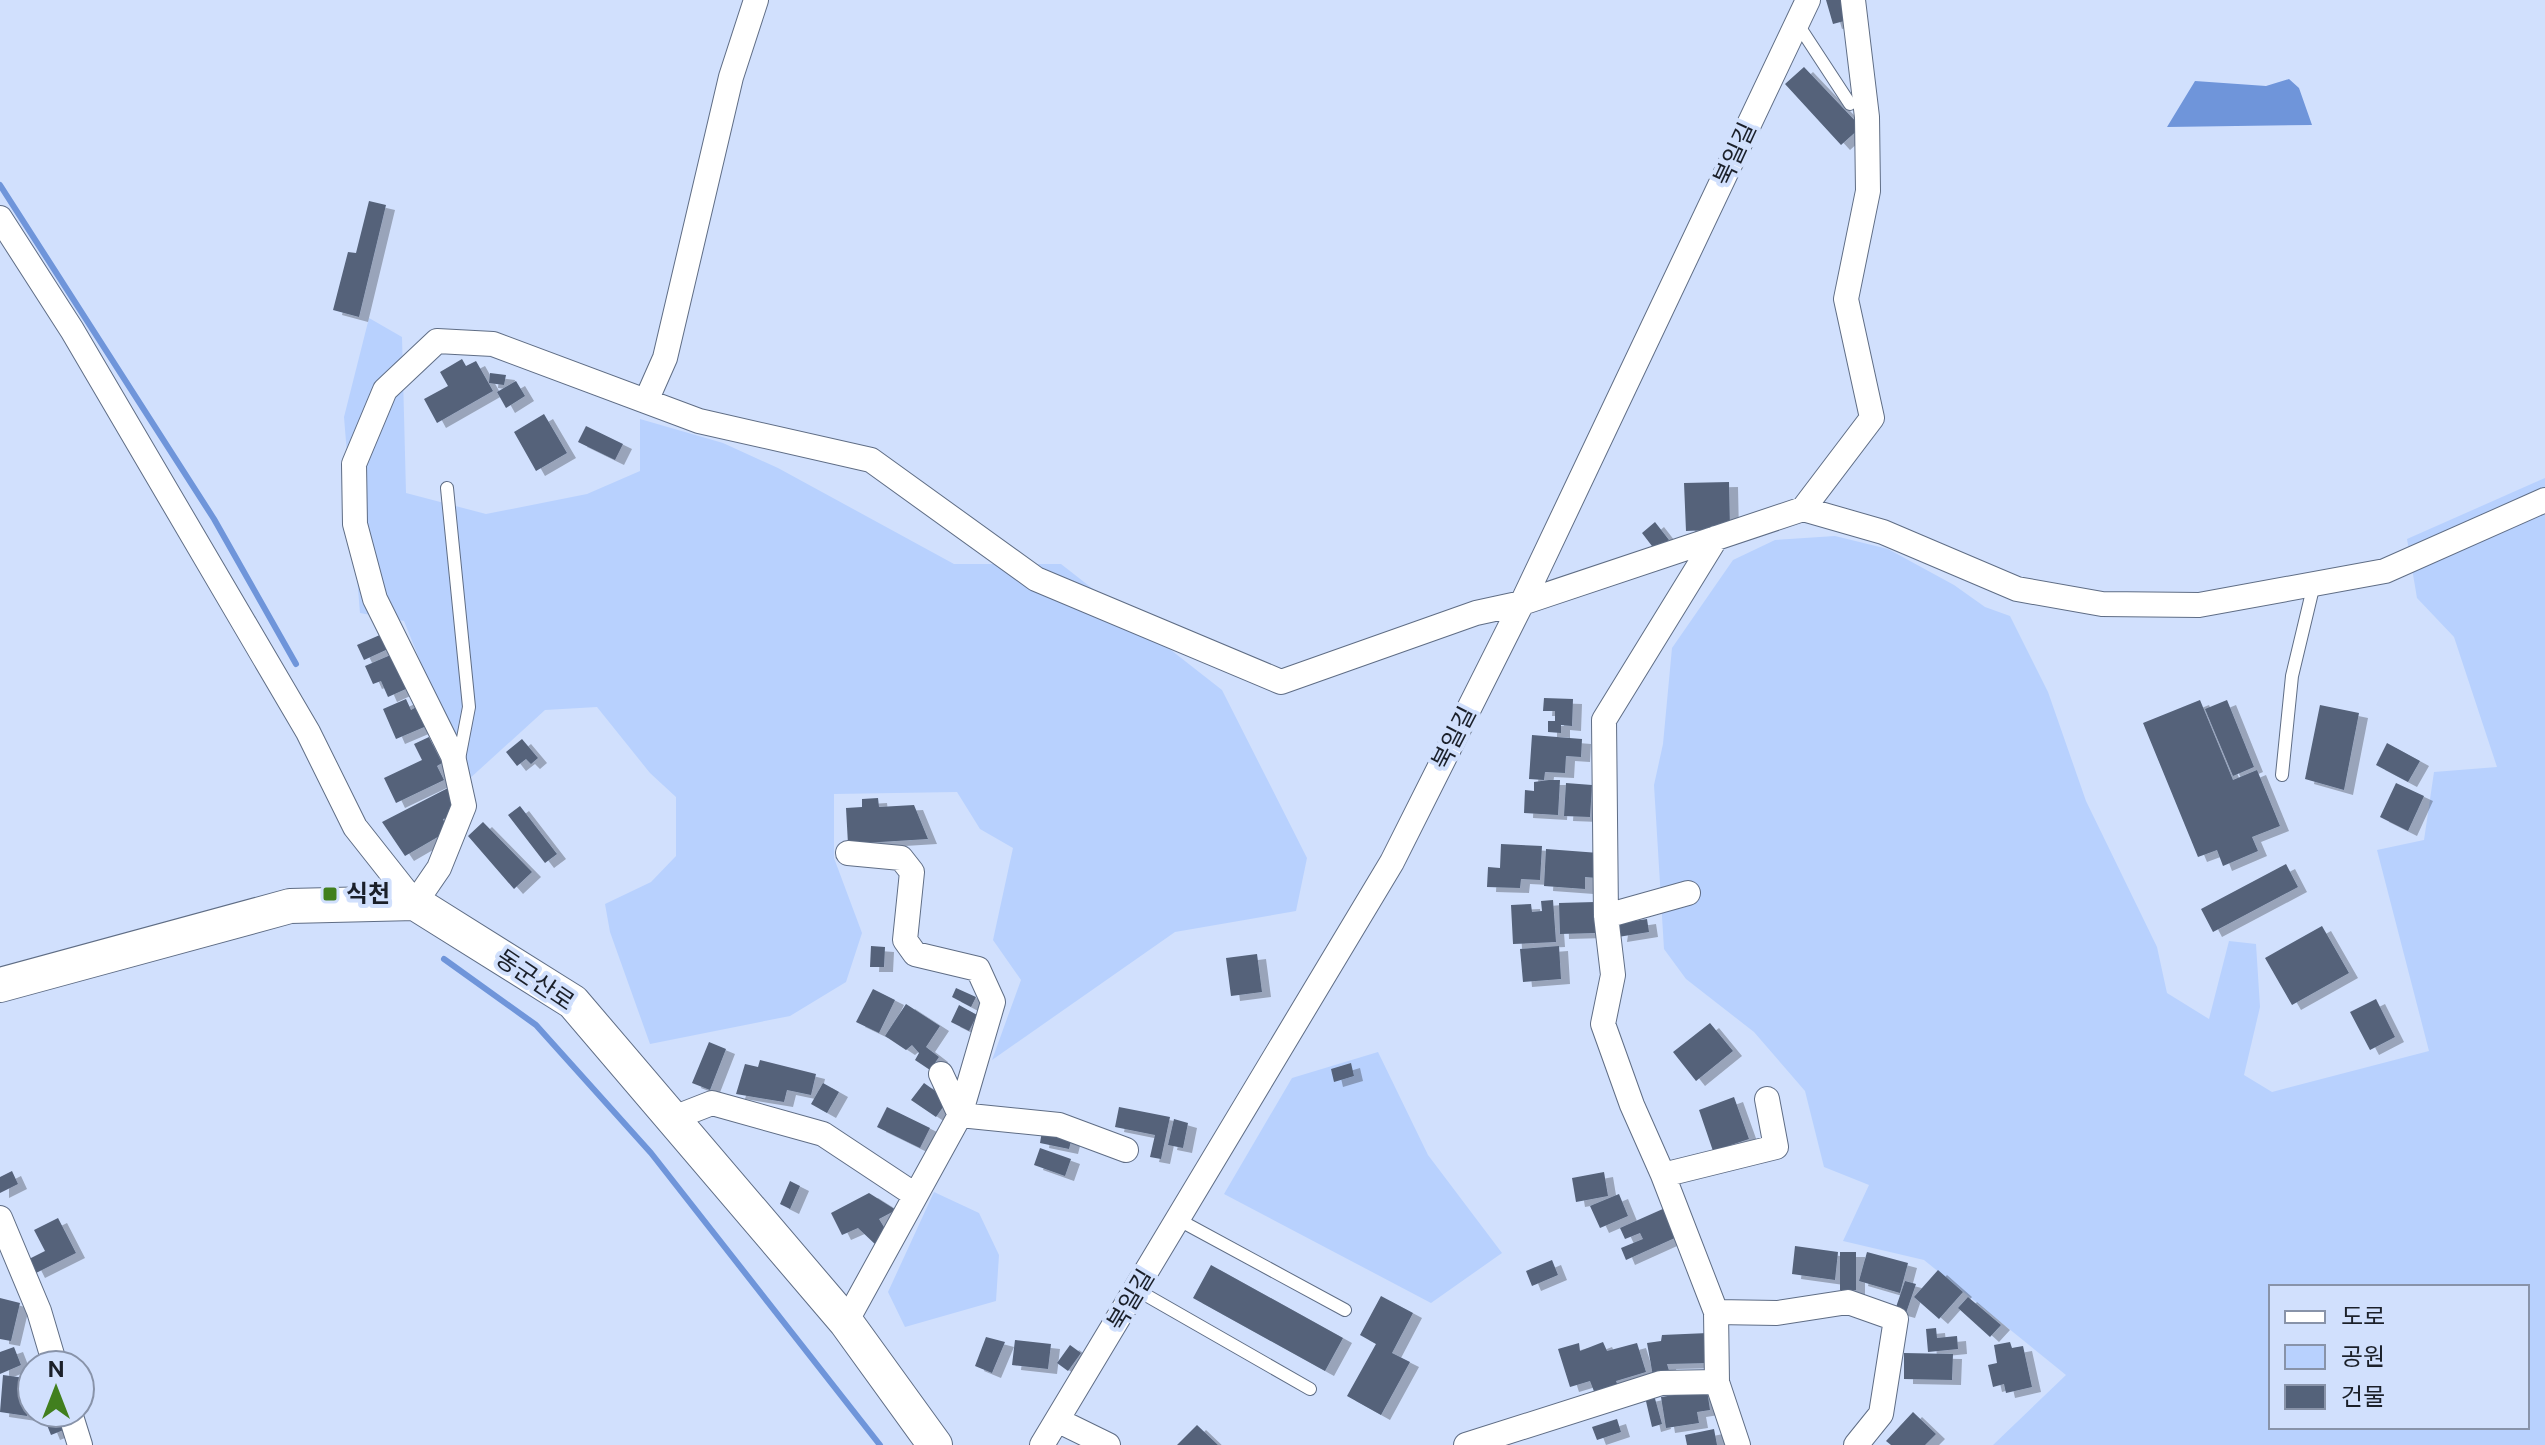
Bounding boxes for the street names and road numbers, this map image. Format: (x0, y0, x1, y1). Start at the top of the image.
street label: 북일길 (1707, 118, 1761, 190)
street label: 북일길 (1426, 702, 1481, 773)
street label: 동군산로 (491, 943, 580, 1015)
street label: 북일길 (1101, 1264, 1159, 1335)

